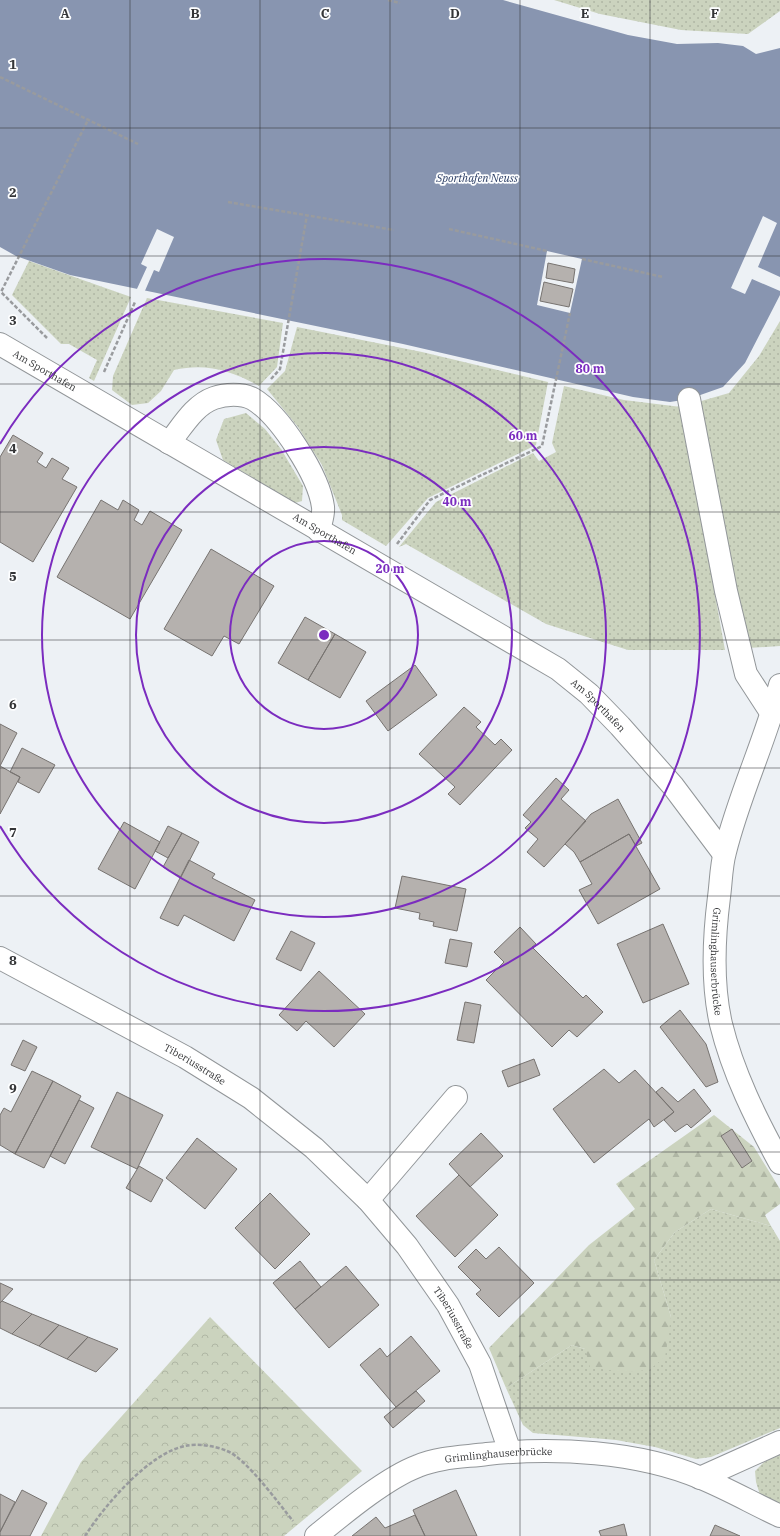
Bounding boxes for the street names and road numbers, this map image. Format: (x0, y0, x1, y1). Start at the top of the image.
street label: Am Sporthafen (11, 347, 80, 394)
street label: Am Sporthafen (291, 510, 360, 557)
street label: Am Sporthafen (568, 676, 629, 735)
street label: Grimlinghauserbrücke (708, 907, 726, 1016)
street label: Tiberiusstraße (162, 1041, 228, 1087)
street label: Tiberiusstraße (431, 1284, 477, 1351)
street label: Grimlinghauserbrücke (444, 1444, 552, 1465)

